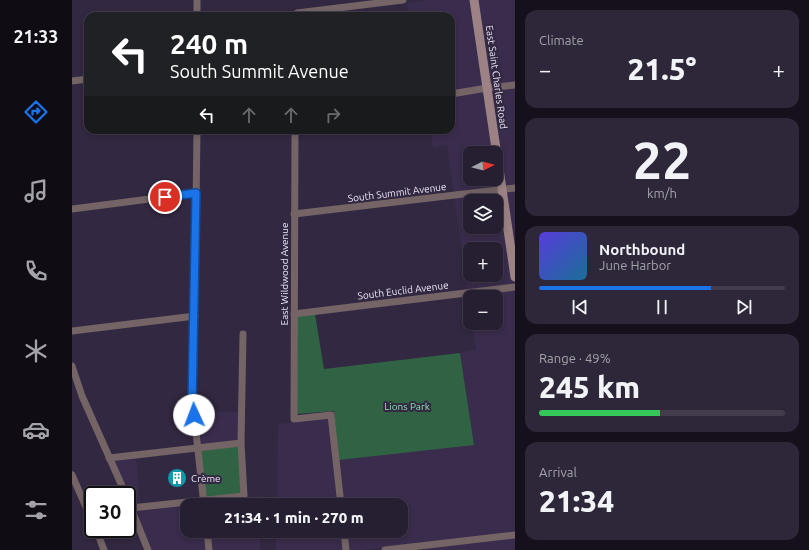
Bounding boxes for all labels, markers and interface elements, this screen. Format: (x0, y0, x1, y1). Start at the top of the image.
street label: East Saint Charles Road (484, 24, 509, 130)
text: 21:33 (13, 26, 59, 46)
icon: left (104, 28, 156, 80)
text: 240 m (170, 28, 248, 59)
text: Climate (539, 33, 584, 47)
text: 21.5° (627, 52, 697, 86)
text: − (539, 57, 551, 82)
text: + (773, 57, 785, 82)
text: South Summit Avenue (170, 61, 349, 81)
icon: directions (22, 98, 50, 126)
icon: left (196, 104, 218, 126)
icon: ahead (238, 104, 260, 126)
icon: ahead (280, 104, 302, 126)
icon: right (322, 104, 344, 126)
text: 22 (633, 131, 691, 189)
north arrow (463, 146, 503, 186)
map controls (463, 146, 503, 330)
icon: music (22, 177, 50, 205)
pin (148, 180, 182, 214)
street label: South Summit Avenue (347, 181, 447, 204)
icon: arrive (154, 186, 176, 208)
text: km/h (647, 186, 677, 200)
button: layers (463, 194, 503, 234)
street label: East Wildwood Avenue (279, 223, 290, 325)
text: Northbound (599, 241, 685, 258)
button: + (463, 242, 503, 282)
icon: phone (22, 257, 50, 285)
text: June Harbor (599, 258, 671, 272)
street label: South Euclid Avenue (357, 279, 449, 302)
button: − (463, 290, 503, 330)
icon: previous (569, 296, 591, 318)
icon: pause (651, 296, 673, 318)
icon: next (733, 296, 755, 318)
icon: climate (22, 337, 50, 365)
text: Range · 49% (539, 351, 611, 365)
text: 245 km (539, 370, 640, 404)
position arrow (173, 394, 215, 436)
park label: Lions Park (384, 401, 430, 412)
icon: car (22, 416, 50, 444)
text: Arrival (539, 465, 577, 479)
building icon: Crème (166, 467, 188, 489)
place label: Crème (191, 473, 221, 484)
text: 21:34 (539, 484, 614, 518)
speed limit sign: 30 (84, 486, 136, 538)
icon: filters (22, 496, 50, 524)
text: 21:34 · 1 min · 270 m (224, 509, 364, 526)

